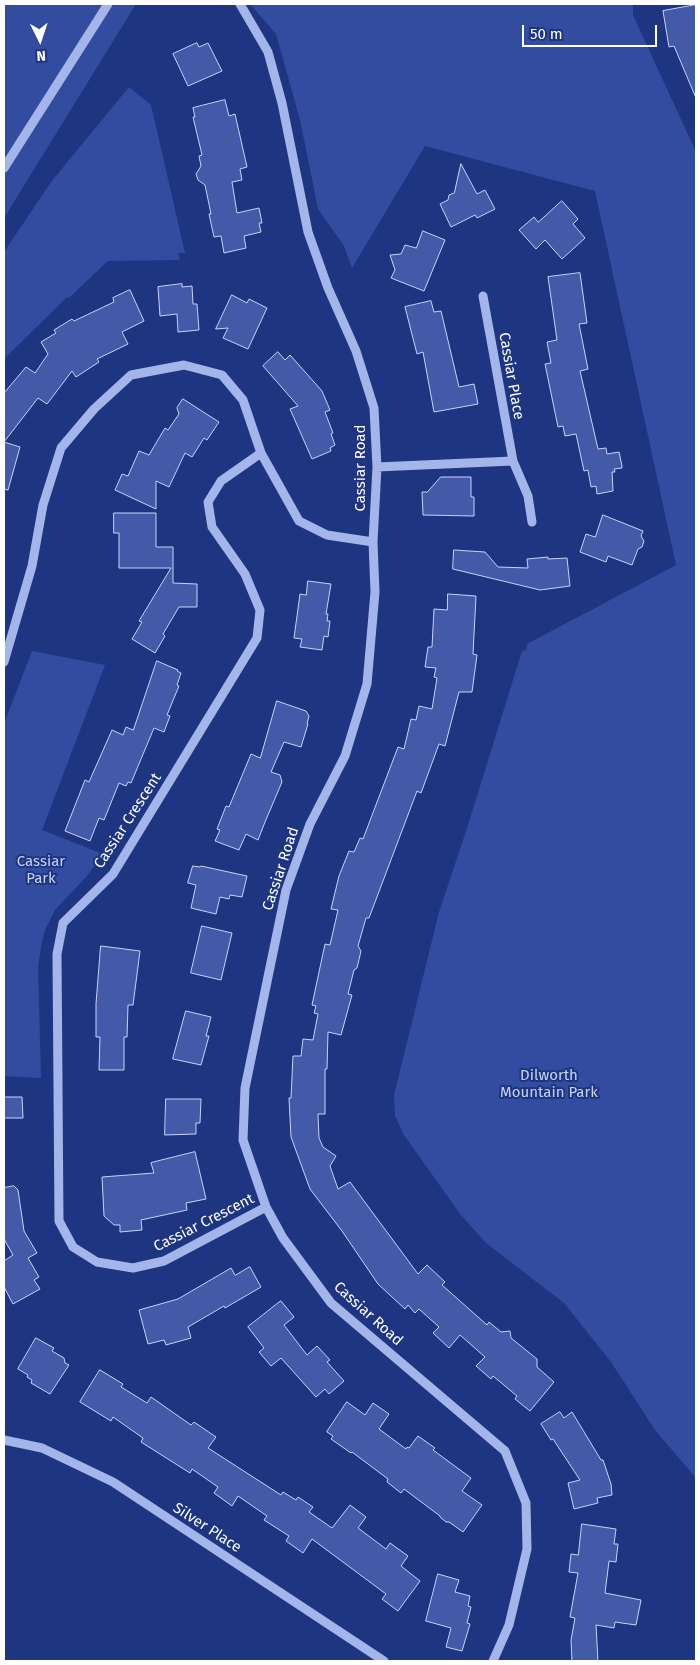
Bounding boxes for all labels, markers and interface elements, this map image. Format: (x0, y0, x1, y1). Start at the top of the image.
north arrow (15, 15, 65, 65)
scale bar (525, 15, 660, 47)
text: 50 m (530, 25, 563, 43)
text: N (36, 47, 46, 64)
street label: Cassiar Place (494, 331, 528, 421)
street label: Cassiar Road (352, 425, 370, 511)
street label: Cassiar Crescent (90, 770, 166, 872)
street label: Cassiar Road (259, 825, 303, 913)
park label: Cassiar Park (17, 853, 65, 888)
park label: Dilworth Mountain Park (500, 1067, 598, 1102)
street label: Cassiar Crescent (151, 1190, 257, 1256)
street label: Cassiar Road (330, 1278, 406, 1350)
street label: Silver Place (169, 1499, 245, 1557)

